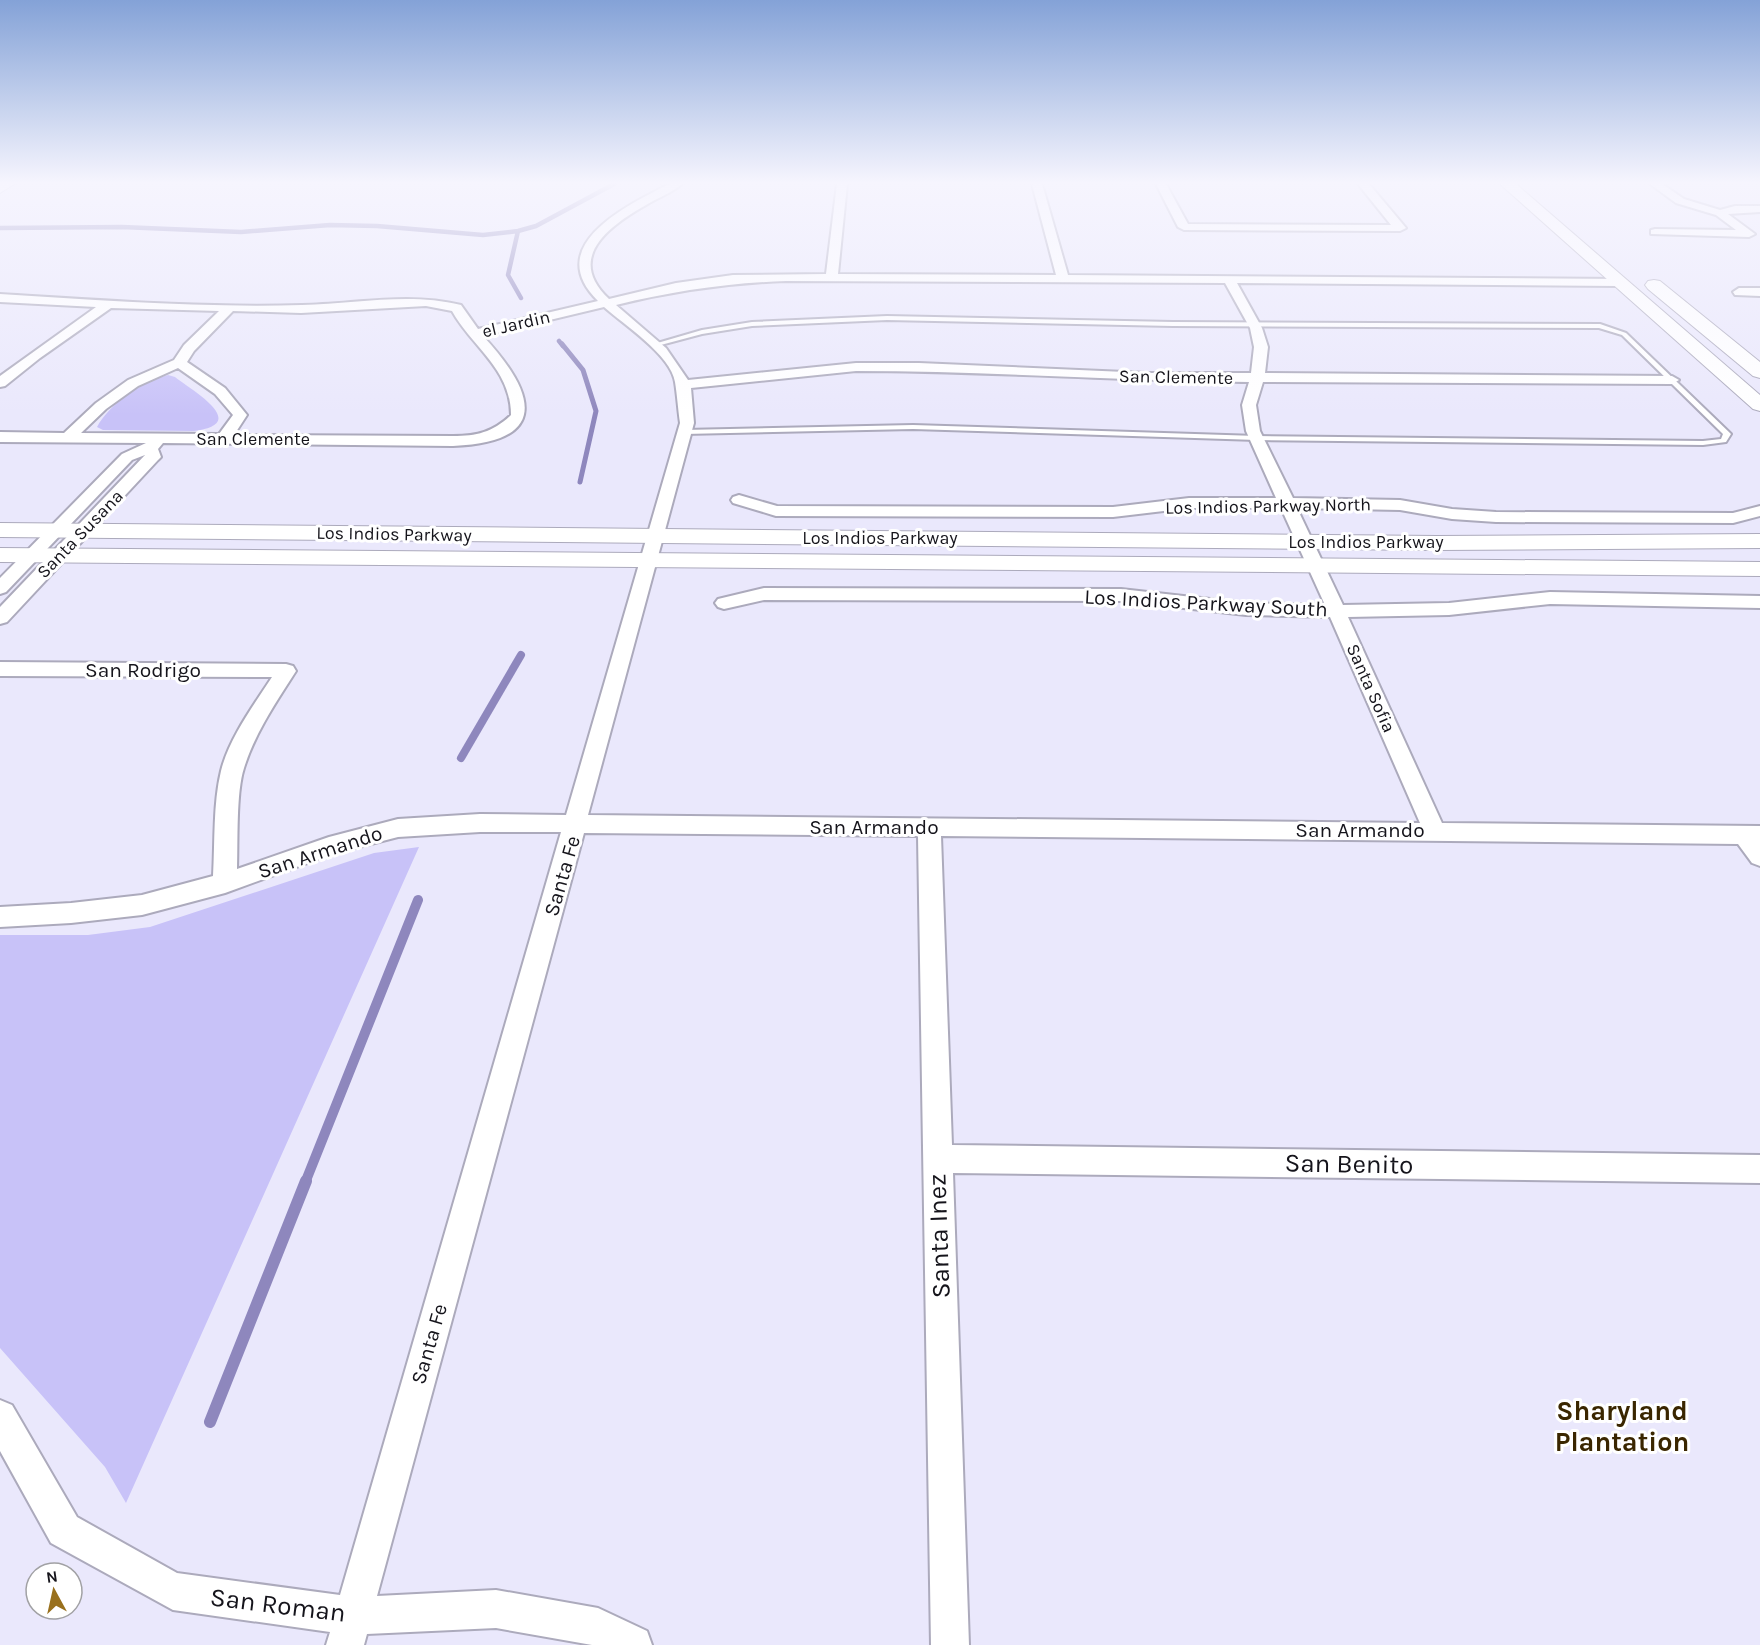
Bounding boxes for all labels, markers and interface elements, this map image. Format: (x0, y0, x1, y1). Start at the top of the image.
street label: el Jardin (480, 306, 552, 342)
street label: San Clemente (1119, 365, 1233, 389)
street label: San Clemente (196, 428, 310, 450)
street label: Santa Susana (32, 485, 128, 583)
street label: Los Indios Parkway North (1165, 493, 1371, 519)
street label: Los Indios Parkway (316, 522, 472, 546)
street label: Los Indios Parkway (802, 527, 958, 549)
street label: Los Indios Parkway (1288, 531, 1444, 553)
street label: Los Indios Parkway South (1084, 585, 1328, 621)
street label: Santa Sofia (1342, 640, 1400, 736)
street label: San Rodrigo (85, 658, 201, 682)
street label: San Armando (809, 815, 939, 839)
street label: San Armando (1295, 818, 1425, 842)
street label: San Armando (255, 821, 385, 883)
street label: Santa Fe (539, 833, 585, 919)
street label: San Benito (1284, 1147, 1414, 1181)
street label: Santa Inez (921, 1173, 957, 1299)
street label: Santa Fe (406, 1301, 452, 1387)
district label: Sharyland Plantation (1555, 1395, 1689, 1458)
north arrow (24, 1561, 84, 1621)
text: N (45, 1566, 59, 1587)
street label: San Roman (208, 1581, 348, 1629)

